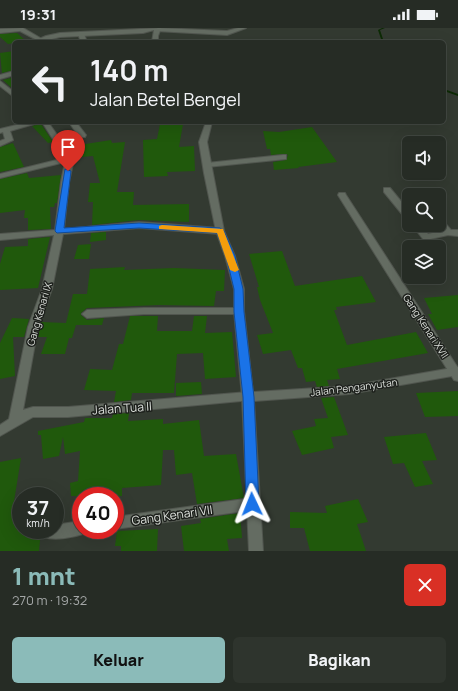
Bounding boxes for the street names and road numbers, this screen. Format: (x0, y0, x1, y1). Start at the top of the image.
street label: Gang Kenari IX (23, 281, 55, 347)
street label: Gang Kenari XVII (400, 291, 452, 361)
street label: Jalan Penganyutan (310, 375, 398, 399)
street label: Jalan Tua II (92, 397, 152, 419)
street label: Gang Kenari VII (131, 501, 213, 529)

